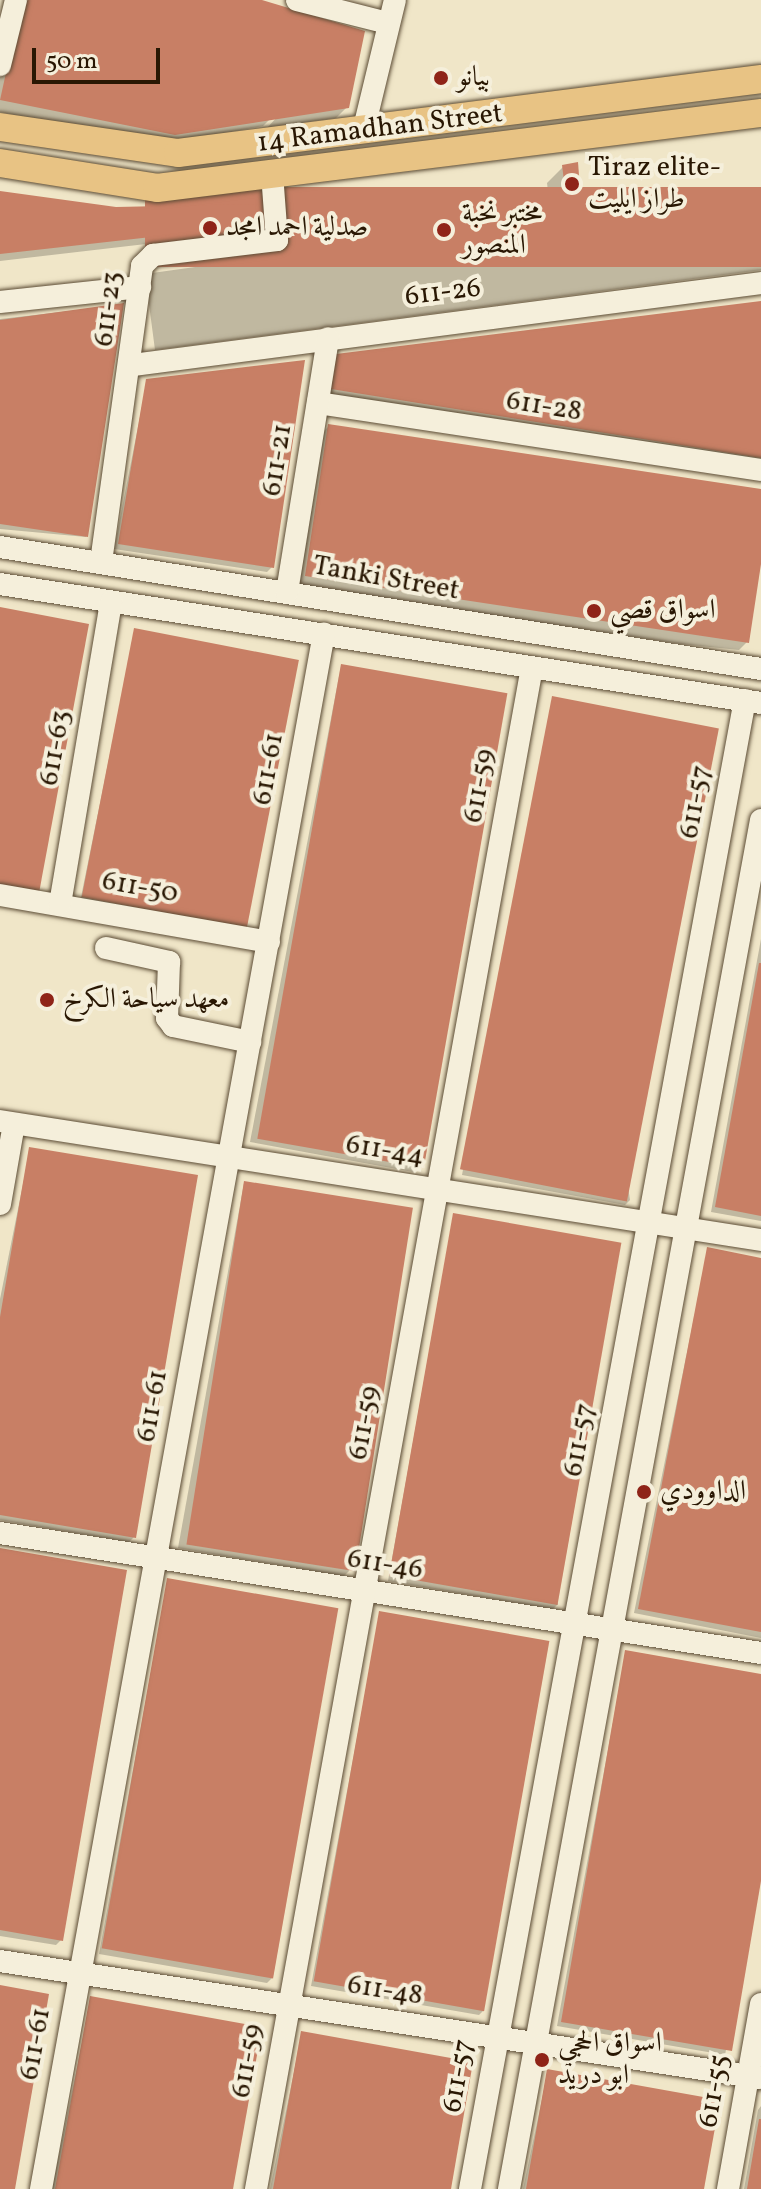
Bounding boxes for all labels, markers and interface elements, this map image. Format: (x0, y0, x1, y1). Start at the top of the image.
scale bar (36, 32, 164, 82)
text: 50 m (46, 45, 98, 79)
place label: بيانو (457, 61, 490, 95)
marker: بيانو (432, 69, 450, 87)
street label: 14 Ramadhan Street (255, 97, 505, 161)
place label: Tiraz elite- طراز ايليت (588, 151, 721, 217)
marker: Tiraz elite- طراز ايليت (563, 175, 581, 193)
place label: مختبر نخبة المنصور (462, 197, 542, 263)
place label: صدلية احمد امجد (226, 211, 368, 245)
marker: صدلية احمد امجد (201, 219, 219, 237)
marker: مختبر نخبة المنصور (433, 219, 455, 241)
street label: 611-23 (88, 270, 130, 348)
street label: 611-26 (403, 272, 483, 314)
street label: 611-28 (504, 384, 584, 430)
street label: 611-21 (256, 421, 300, 499)
street label: Tanki Street (310, 550, 462, 608)
place label: اسواق قصي (610, 594, 716, 628)
marker: اسواق قصي (585, 602, 603, 620)
street label: 611-63 (33, 708, 79, 788)
street label: 611-61 (246, 730, 292, 808)
street label: 611-59 (457, 747, 503, 825)
street label: 611-57 (673, 763, 719, 841)
street label: 611-50 (99, 865, 181, 911)
place label: معهد سياحة الكرخ (63, 983, 229, 1017)
marker: معهد سياحة الكرخ (38, 991, 56, 1009)
street label: 611-44 (343, 1128, 427, 1174)
street label: 611-61 (130, 1367, 176, 1445)
street label: 611-59 (342, 1384, 388, 1462)
street label: 611-57 (557, 1401, 603, 1479)
place label: الداوودي (660, 1475, 746, 1509)
marker: الداوودي (635, 1483, 653, 1501)
street label: 611-46 (345, 1542, 425, 1588)
street label: 611-48 (345, 1968, 425, 2014)
street label: 611-61 (13, 2005, 59, 2083)
street label: 611-59 (225, 2022, 271, 2100)
place label: اسواق الحجي ابو دريد (558, 2027, 662, 2093)
street label: 611-57 (436, 2037, 482, 2115)
marker: اسواق الحجي ابو دريد (533, 2051, 551, 2069)
street label: 611-55 (692, 2052, 738, 2130)

